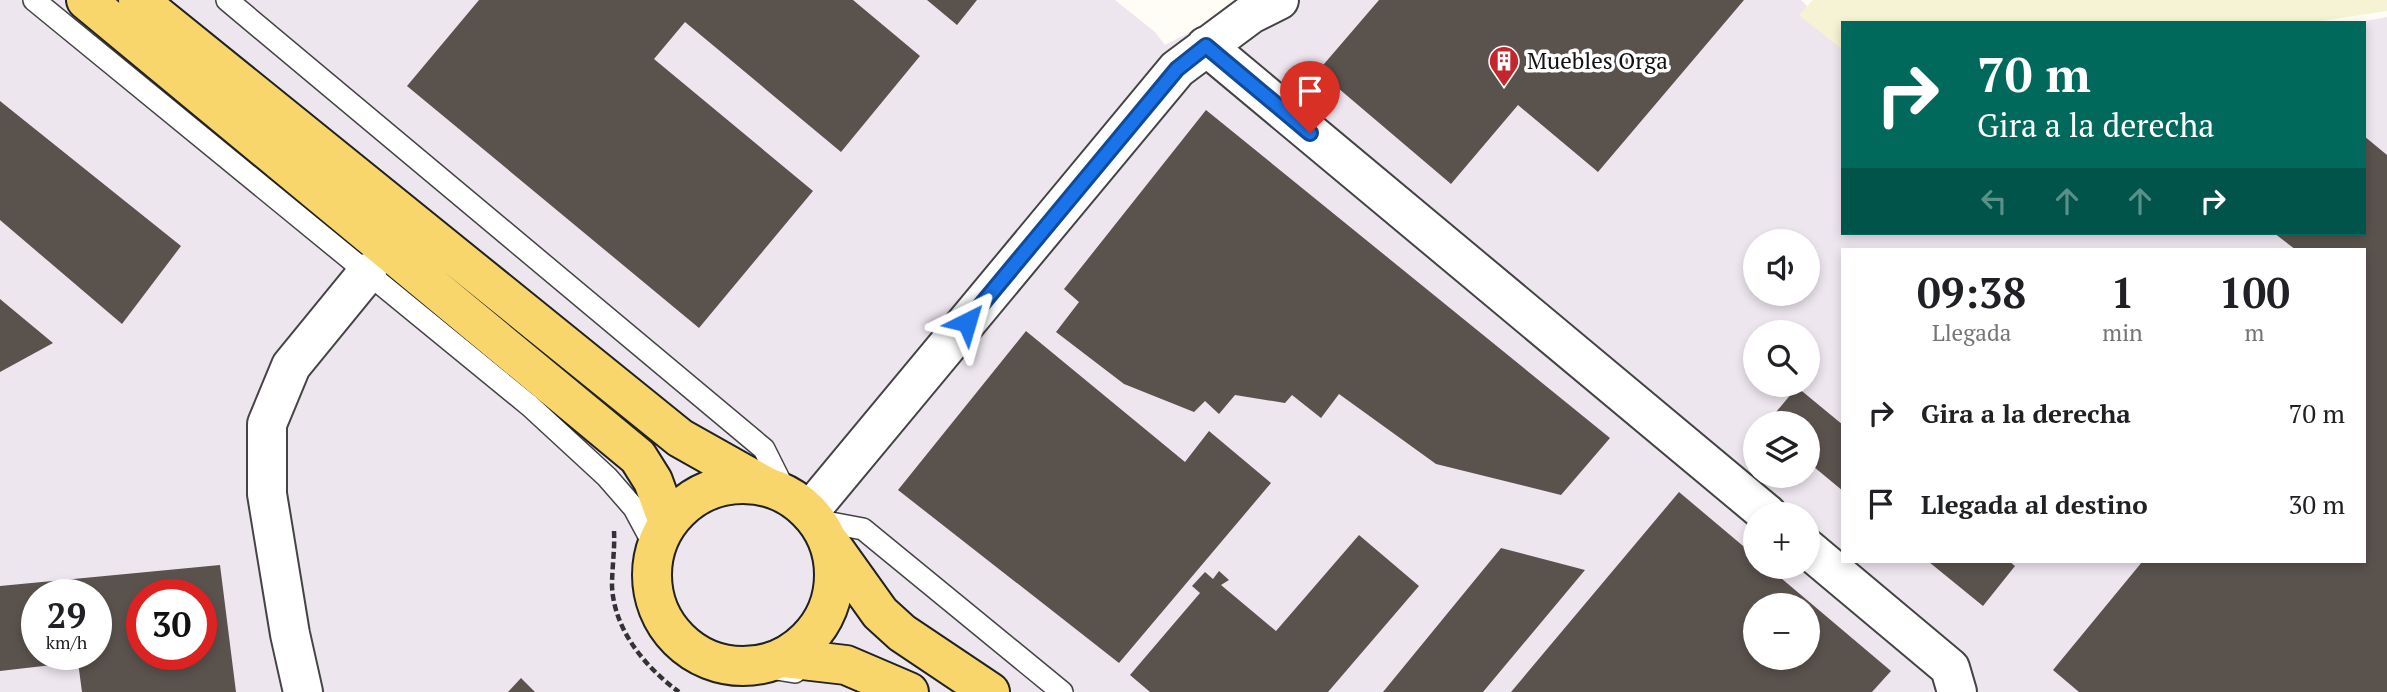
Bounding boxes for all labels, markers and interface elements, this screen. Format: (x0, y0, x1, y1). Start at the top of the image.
text: 70 m (1977, 41, 2091, 106)
building icon: Muebles Orga (1487, 44, 1521, 88)
place label: Muebles Orga (1527, 45, 1668, 76)
icon: right (1862, 49, 1953, 140)
pin (1280, 61, 1340, 133)
icon: arrive (1291, 72, 1329, 110)
text: Gira a la derecha (1977, 104, 2214, 146)
icon: left (1975, 182, 2013, 220)
icon: ahead (2048, 182, 2086, 220)
icon: ahead (2121, 182, 2159, 220)
icon: right (2194, 182, 2232, 220)
map controls (1743, 229, 1820, 670)
button: sound (1743, 229, 1820, 306)
text: 09:38 (1917, 264, 2026, 320)
text: 1 (2111, 264, 2134, 320)
text: 100 (2219, 264, 2290, 320)
position arrow (930, 285, 1004, 359)
text: Llegada (1932, 317, 2011, 348)
text: min (2102, 317, 2143, 348)
text: m (2244, 317, 2264, 348)
button: search (1743, 320, 1820, 397)
icon: right (1862, 394, 1900, 432)
text: Gira a la derecha (1921, 396, 2131, 430)
text: 70 m (2289, 396, 2345, 430)
button: layers (1743, 411, 1820, 488)
icon: arrive (1862, 485, 1900, 523)
text: Llegada al destino (1921, 487, 2148, 521)
text: 30 m (2289, 487, 2345, 521)
button: + (1743, 502, 1820, 579)
speed limit sign: 30 (126, 579, 217, 670)
text: 29 (47, 592, 86, 638)
button: − (1743, 593, 1820, 670)
text: km/h (46, 630, 87, 654)

